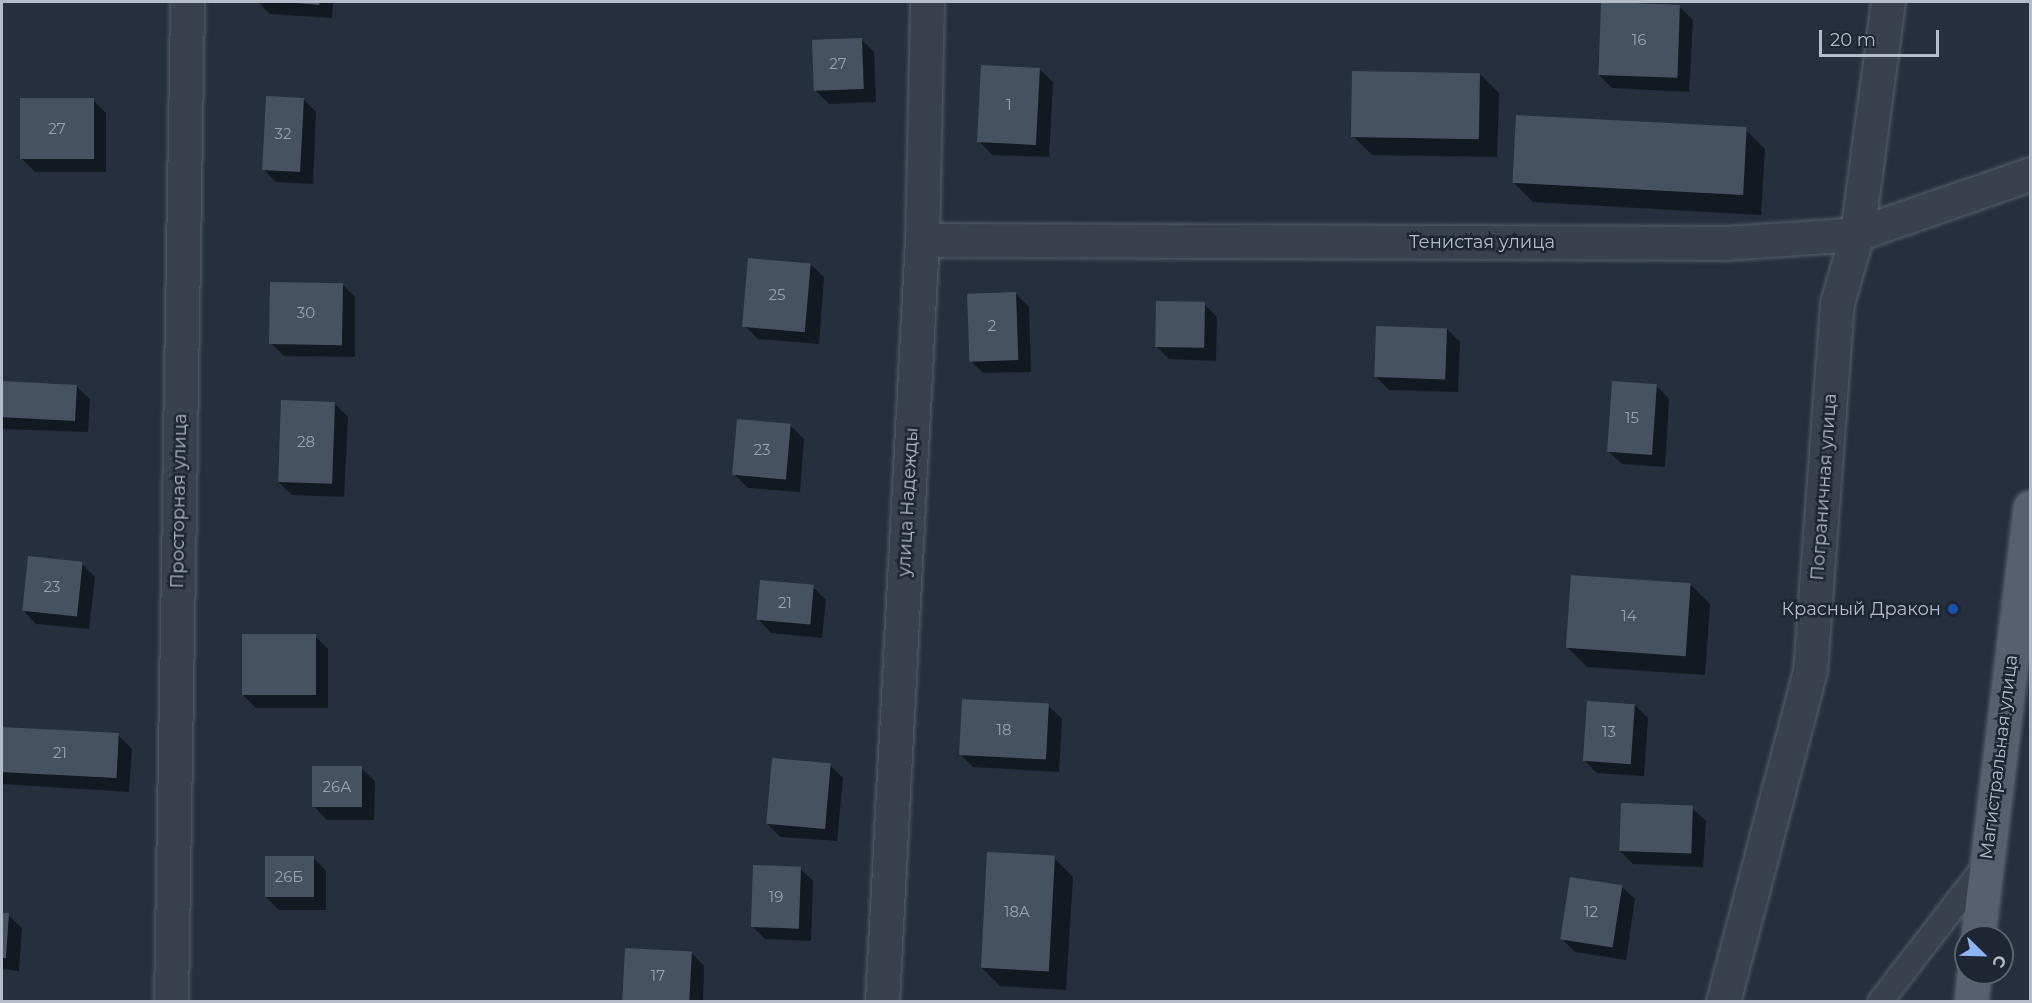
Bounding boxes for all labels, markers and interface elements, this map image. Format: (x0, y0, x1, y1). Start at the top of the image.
scale bar (1822, 18, 1942, 56)
text: 20 m (1830, 29, 1876, 51)
house number: 16 (1632, 31, 1646, 49)
house number: 27 (829, 55, 847, 73)
house number: 1 (1006, 96, 1012, 114)
house number: 27 (48, 120, 66, 138)
house number: 32 (275, 125, 291, 143)
street label: Тенистая улица (1409, 231, 1555, 253)
house number: 25 (768, 286, 786, 304)
house number: 30 (297, 304, 315, 322)
house number: 2 (988, 317, 996, 335)
street label: Пограничная улица (1807, 393, 1841, 581)
house number: 15 (1625, 409, 1639, 427)
street label: Просторная улица (167, 413, 191, 589)
street label: улица Надежды (893, 427, 923, 577)
house number: 28 (297, 433, 315, 451)
house number: 23 (754, 441, 770, 459)
house number: 23 (44, 578, 60, 596)
house number: 21 (778, 594, 792, 612)
place label: Красный Дракон (1781, 598, 1941, 620)
marker: Красный Дракон (1946, 602, 1960, 616)
house number: 14 (1621, 607, 1637, 625)
street label: Магистральная улица (1976, 653, 2022, 861)
house number: 18 (997, 721, 1011, 739)
house number: 13 (1602, 723, 1616, 741)
house number: 21 (53, 744, 67, 762)
house number: 26А (323, 778, 351, 796)
house number: 26Б (275, 868, 303, 886)
house number: 19 (769, 888, 783, 906)
house number: 18А (1004, 903, 1030, 921)
house number: 12 (1584, 903, 1598, 921)
north arrow (1954, 925, 2014, 985)
text: С (1988, 952, 2010, 971)
house number: 17 (651, 967, 665, 985)

